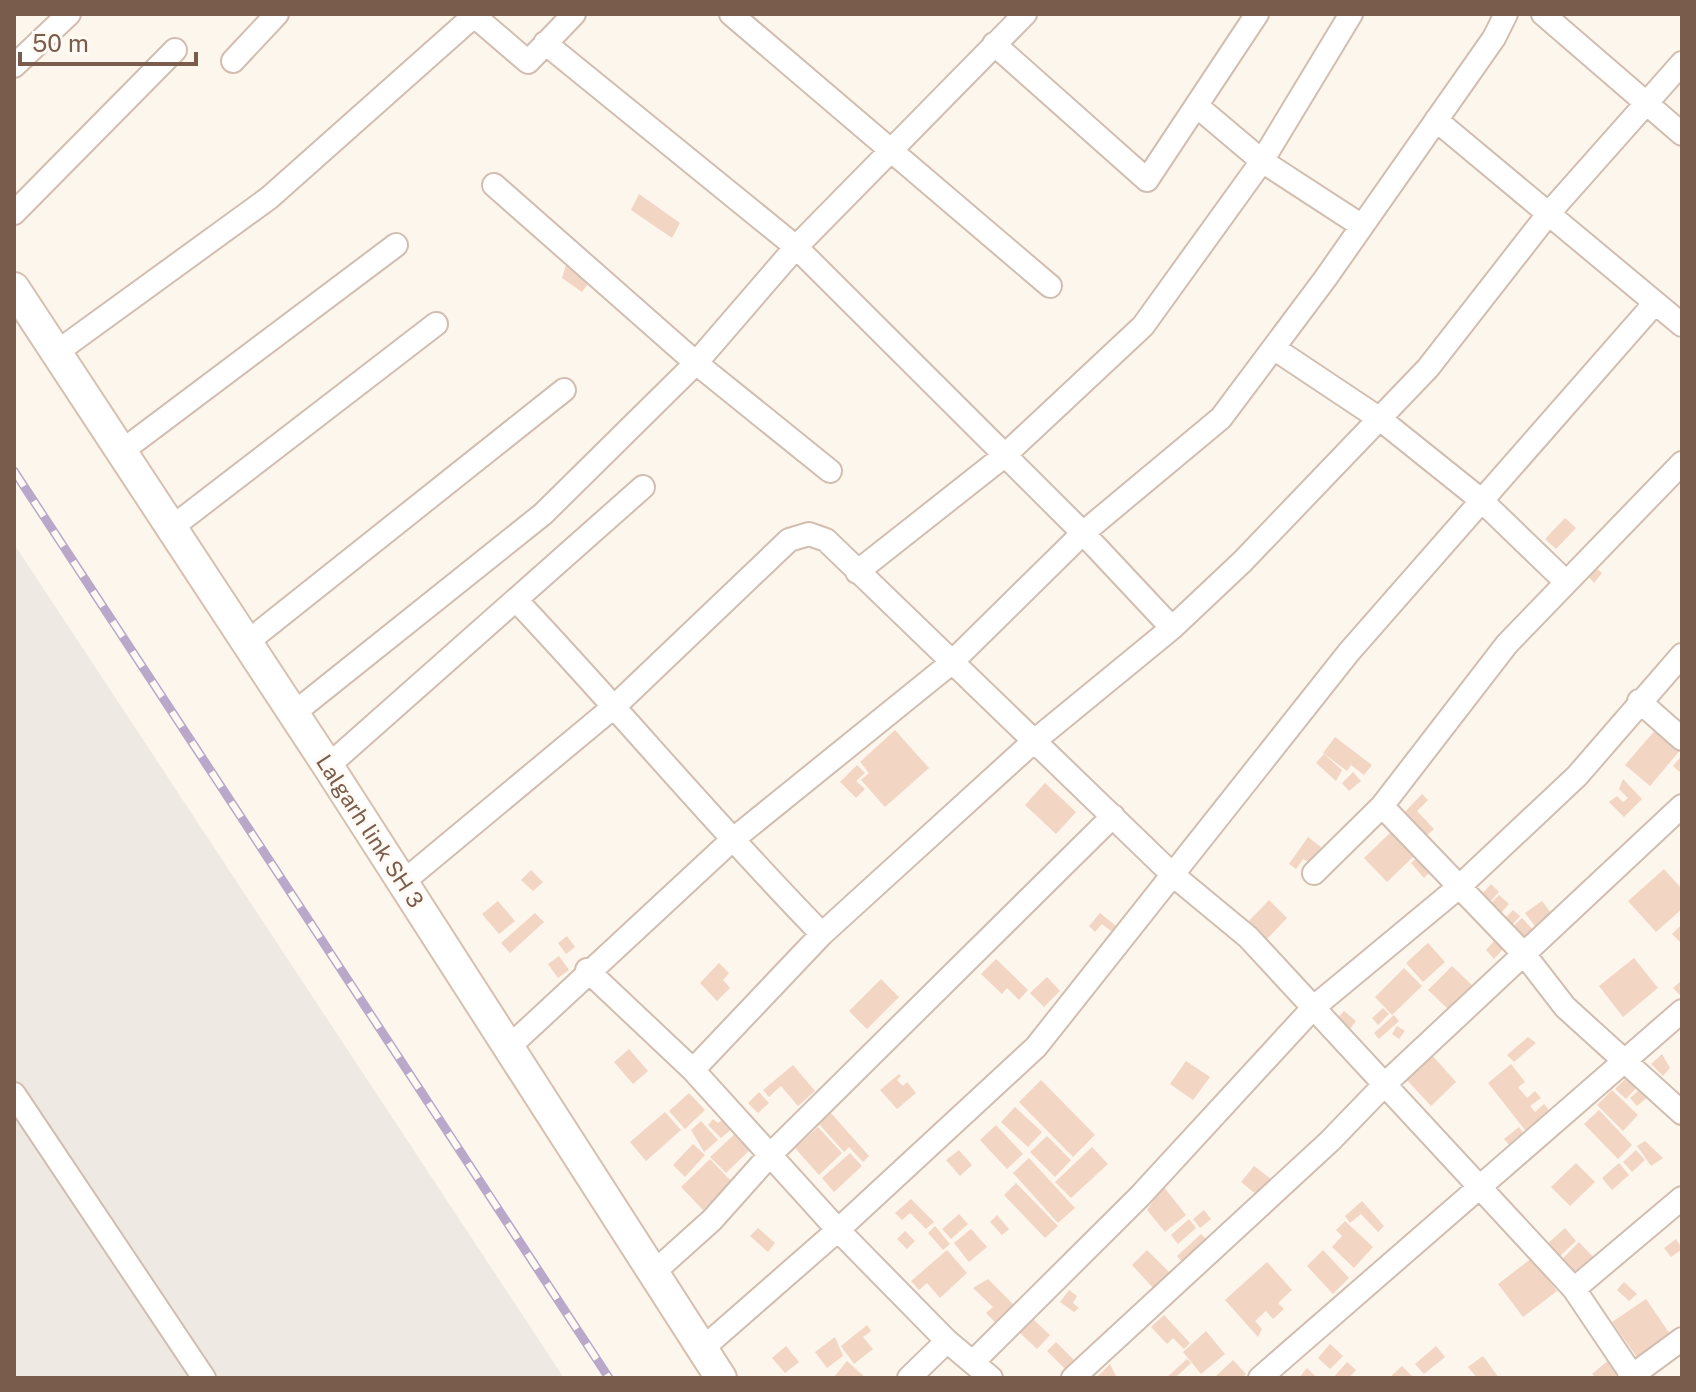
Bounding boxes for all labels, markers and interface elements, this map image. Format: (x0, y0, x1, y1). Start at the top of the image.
scale bar (20, 16, 196, 66)
text: 50 m (32, 29, 89, 57)
street label: Lalgarh link SH 3 (311, 750, 429, 912)

